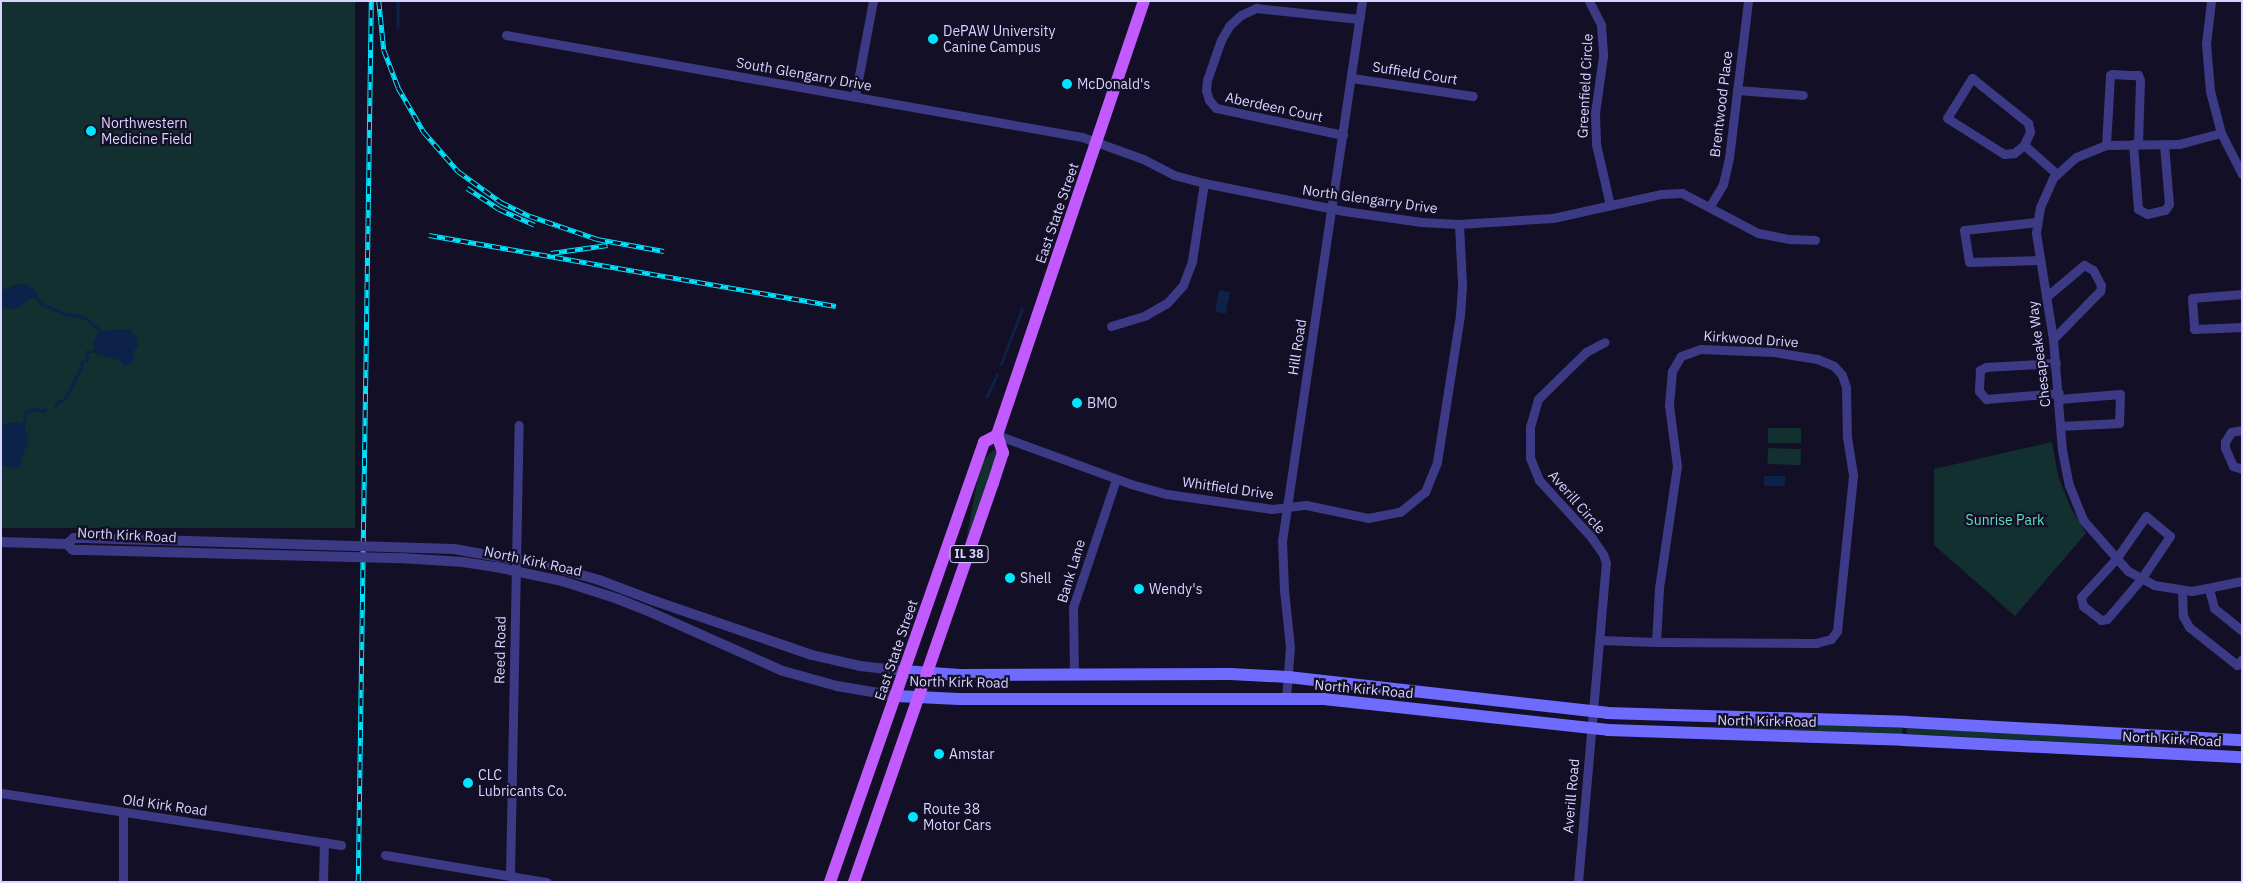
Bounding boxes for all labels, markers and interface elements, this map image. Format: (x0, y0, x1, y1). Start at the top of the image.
place label: DePAW University Canine Campus (943, 23, 1055, 56)
marker: DePAW University Canine Campus (927, 33, 939, 45)
street label: Greenfield Circle (1574, 33, 1596, 139)
street label: Brentwood Place (1706, 50, 1736, 158)
street label: South Glengarry Drive (735, 54, 873, 94)
street label: Suffield Court (1371, 58, 1459, 88)
place label: McDonald's (1077, 76, 1150, 92)
marker: McDonald's (1061, 78, 1073, 90)
street label: Aberdeen Court (1224, 88, 1324, 126)
place label: Northwestern Medicine Field (101, 115, 192, 148)
marker: Northwestern Medicine Field (85, 125, 97, 137)
street label: East State Street (1032, 160, 1082, 266)
street label: North Glengarry Drive (1301, 181, 1439, 217)
street label: Chesapeake Way (2024, 300, 2054, 408)
street label: Hill Road (1284, 318, 1310, 376)
street label: Kirkwood Drive (1703, 327, 1799, 351)
place label: BMO (1087, 395, 1117, 411)
marker: BMO (1071, 397, 1083, 409)
street label: Averill Circle (1545, 467, 1609, 537)
street label: Whitfield Drive (1181, 473, 1275, 503)
park label: Sunrise Park (1966, 512, 2044, 528)
street label: North Kirk Road (77, 524, 177, 546)
street label: Bank Lane (1053, 537, 1089, 605)
street label: North Kirk Road (483, 542, 583, 580)
road number: IL 38 (949, 544, 989, 564)
place label: Shell (1020, 570, 1051, 586)
marker: Shell (1004, 572, 1016, 584)
place label: Wendy's (1149, 581, 1202, 597)
marker: Wendy's (1133, 583, 1145, 595)
street label: East State Street (871, 597, 921, 703)
street label: Reed Road (491, 616, 509, 684)
street label: North Kirk Road (909, 673, 1009, 691)
street label: North Kirk Road (1314, 676, 1414, 702)
street label: North Kirk Road (1717, 712, 1817, 730)
street label: North Kirk Road (2122, 728, 2222, 750)
place label: Amstar (949, 746, 994, 762)
marker: Amstar (933, 748, 945, 760)
street label: Averill Road (1559, 758, 1583, 834)
place label: CLC Lubricants Co. (478, 767, 567, 800)
marker: CLC Lubricants Co. (462, 777, 474, 789)
street label: Old Kirk Road (121, 791, 209, 819)
place label: Route 38 Motor Cars (923, 801, 991, 834)
marker: Route 38 Motor Cars (907, 811, 919, 823)

